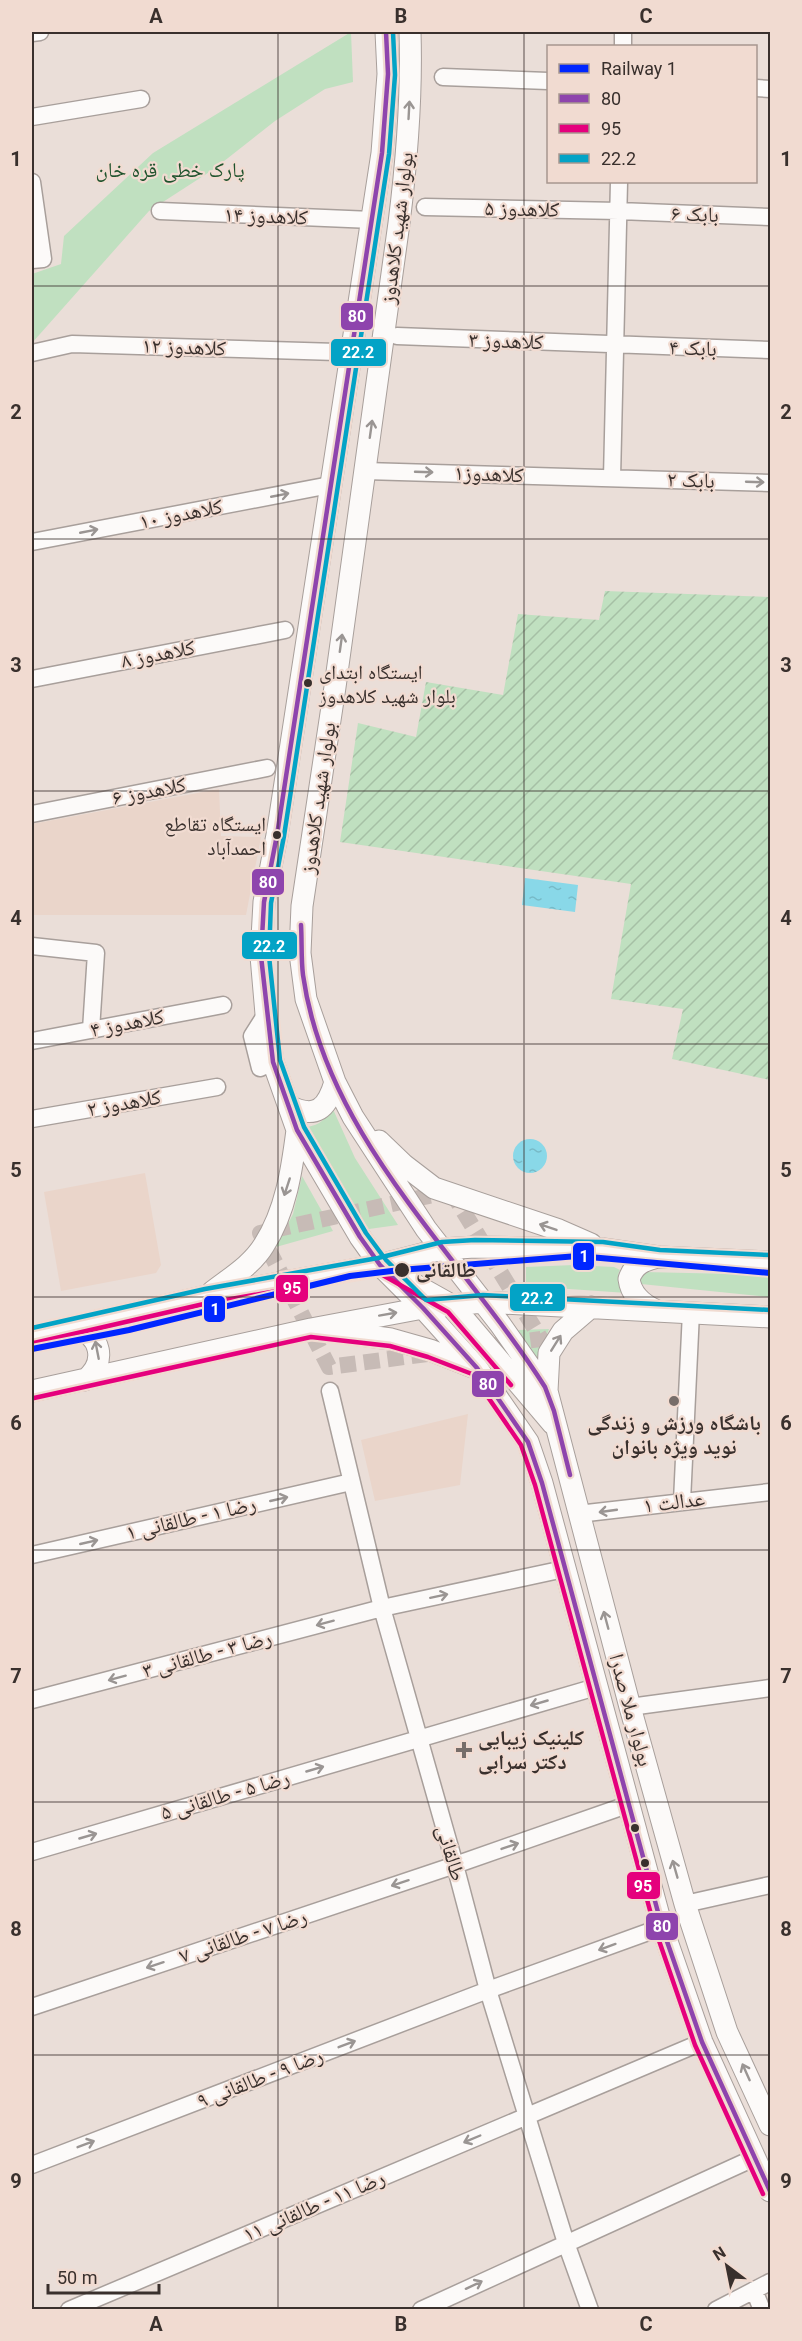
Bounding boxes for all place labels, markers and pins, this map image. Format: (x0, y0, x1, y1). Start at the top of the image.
place label: ایستگاه ابتدای بلوار شهید کلاهدوز (318, 660, 456, 708)
marker: ایستگاه ابتدای بلوار شهید کلاهدوز (302, 677, 314, 689)
place label: ایستگاه تقاطع احمدآباد (164, 812, 266, 860)
marker: ایستگاه تقاطع احمدآباد (271, 829, 283, 841)
place label: طالقانی (416, 1258, 476, 1283)
marker: طالقانی (393, 1261, 411, 1279)
marker: باشگاه ورزش و زندگی نوید ویژه بانوان (667, 1394, 681, 1408)
place label: باشگاه ورزش و زندگی نوید ویژه بانوان (587, 1411, 761, 1459)
place label: کلینیک زیبایی دکتر سرابی (478, 1726, 584, 1775)
marker: کلینیک زیبایی دکتر سرابی (455, 1741, 473, 1759)
unlabelled marker (629, 1822, 641, 1834)
unlabelled marker (639, 1857, 651, 1869)

